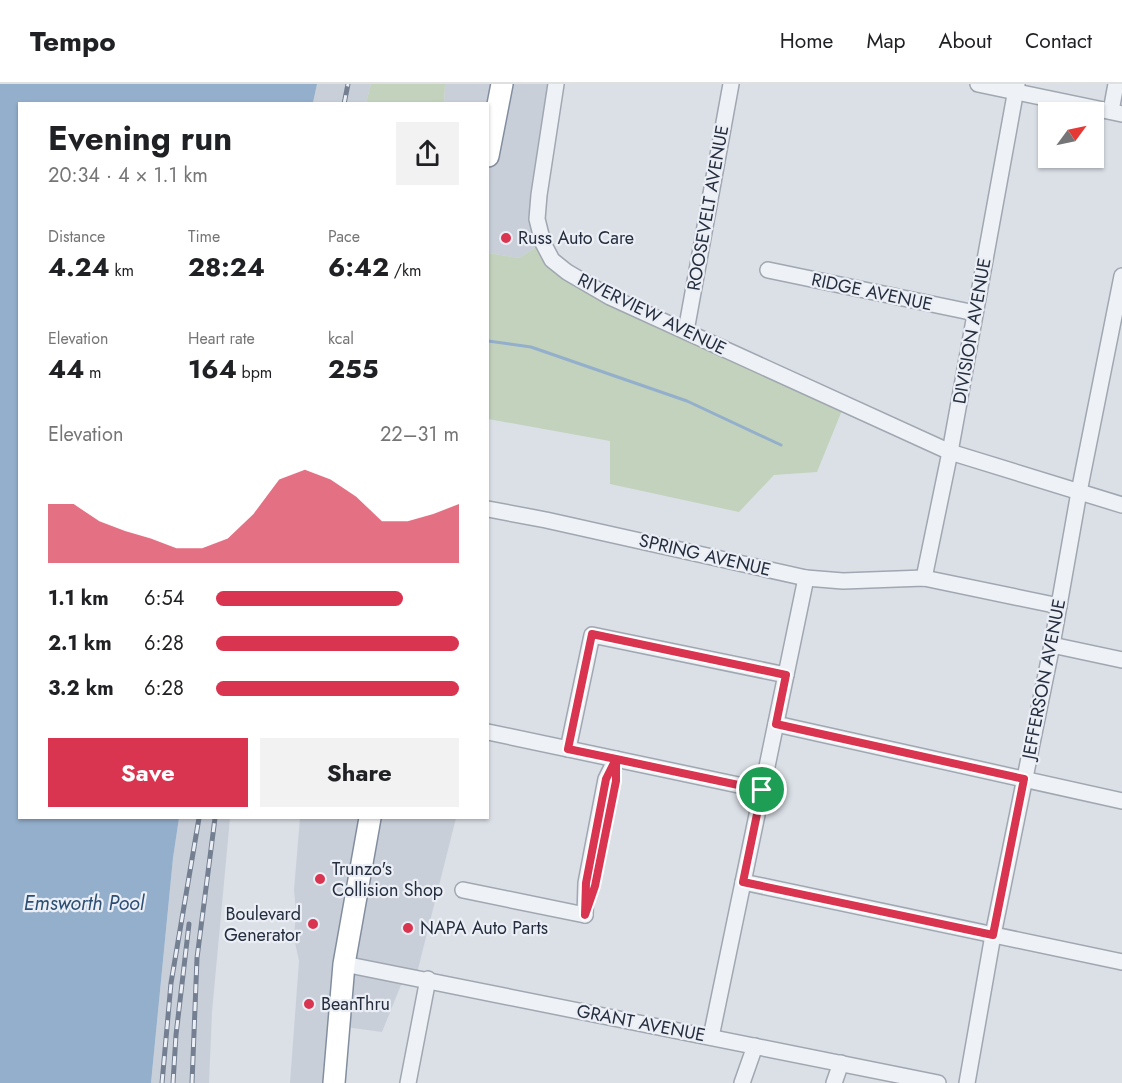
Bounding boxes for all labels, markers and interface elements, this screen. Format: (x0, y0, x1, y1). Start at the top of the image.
text: Tempo (30, 21, 116, 62)
text: Home (780, 26, 833, 56)
text: Map (866, 26, 906, 56)
text: About (939, 26, 992, 56)
text: Contact (1025, 26, 1092, 56)
north arrow (1038, 102, 1104, 168)
map controls (1038, 102, 1104, 168)
text: Evening run (48, 115, 232, 162)
button: share (396, 122, 459, 185)
street label: ROOSEVELT AVENUE (681, 123, 735, 293)
text: 20:34 · 4 × 1.1 km (48, 161, 208, 190)
text: Distance (48, 225, 105, 248)
text: Time (188, 225, 220, 248)
text: Pace (328, 225, 360, 248)
place label: Russ Auto Care (518, 225, 634, 251)
marker: Russ Auto Care (499, 231, 513, 245)
text: 4.24 (48, 248, 110, 286)
text: 28:24 (188, 248, 265, 286)
text: 6:42 (328, 248, 389, 286)
street label: DIVISION AVENUE (946, 256, 998, 406)
text: km (110, 259, 134, 282)
text: /km (389, 259, 422, 282)
street label: RIVERVIEW AVENUE (573, 267, 731, 361)
street label: RIDGE AVENUE (809, 267, 935, 317)
text: Elevation (48, 327, 108, 350)
text: Heart rate (188, 327, 255, 350)
text: kcal (328, 327, 354, 350)
text: 44 (48, 350, 84, 388)
text: 164 (188, 350, 237, 388)
text: 255 (328, 350, 379, 388)
text: m (84, 361, 102, 384)
text: bpm (237, 361, 272, 384)
text: Elevation (48, 420, 123, 449)
text: 22–31 m (380, 420, 459, 449)
street label: SPRING AVENUE (637, 527, 773, 583)
text: 1.1 km (48, 584, 109, 613)
text: 6:54 (144, 584, 184, 613)
street label: JEFFERSON AVENUE (1015, 597, 1072, 763)
text: 2.1 km (48, 629, 112, 658)
text: 6:28 (144, 629, 184, 658)
text: 3.2 km (48, 674, 114, 703)
text: 6:28 (144, 674, 184, 703)
button: Save (48, 738, 248, 807)
button: Share (260, 738, 459, 807)
pin (736, 764, 787, 815)
icon: arrive (745, 773, 778, 806)
place label: Trunzo's Collision Shop (332, 856, 443, 903)
marker: Trunzo's Collision Shop (313, 872, 327, 886)
water label: Emsworth Pool (24, 889, 146, 918)
place label: Boulevard Generator (224, 901, 302, 948)
place label: NAPA Auto Parts (420, 915, 548, 941)
marker: Boulevard Generator (306, 917, 320, 931)
marker: NAPA Auto Parts (401, 921, 415, 935)
place label: BeanThru (321, 991, 390, 1017)
marker: BeanThru (302, 997, 316, 1011)
street label: GRANT AVENUE (574, 998, 708, 1048)

